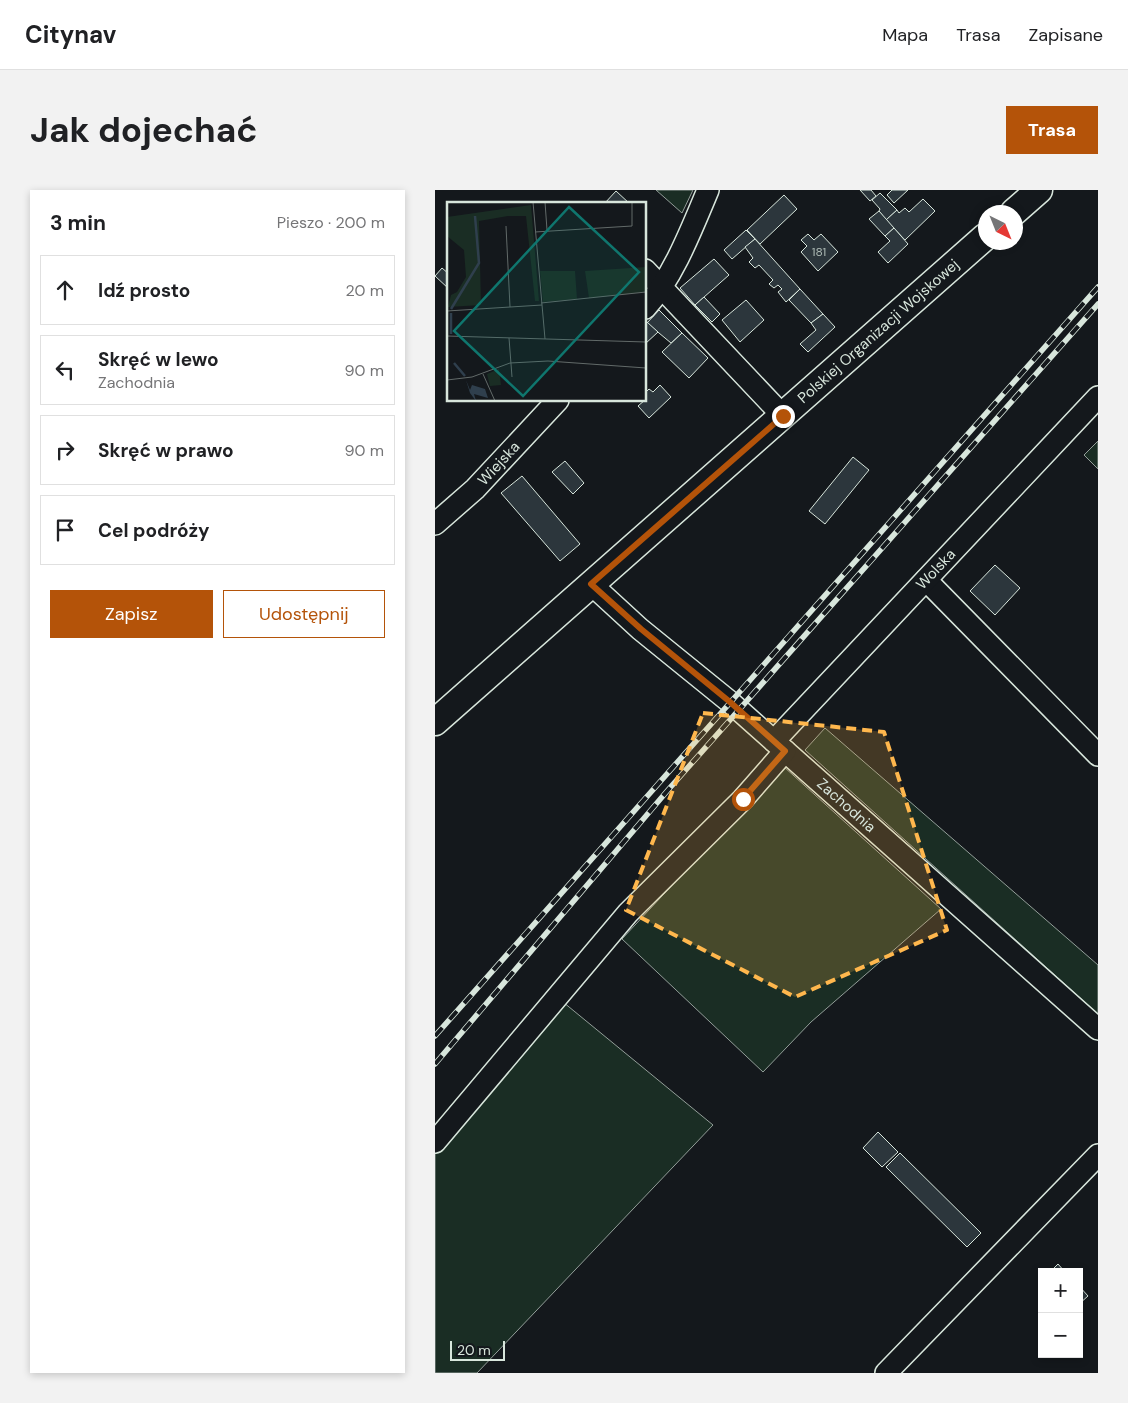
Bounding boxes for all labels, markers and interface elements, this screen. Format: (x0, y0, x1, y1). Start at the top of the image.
text: Citynav (25, 19, 116, 50)
text: Mapa (882, 23, 928, 47)
text: Trasa (956, 23, 1000, 47)
text: Zapisane (1028, 23, 1103, 47)
button: Trasa (1006, 106, 1098, 154)
text: Jak dojechać (30, 107, 257, 153)
inset map (447, 202, 646, 401)
north arrow (978, 205, 1023, 250)
text: 3 min (50, 209, 106, 237)
text: Pieszo · 200 m (277, 212, 385, 233)
house number: 181 (812, 244, 826, 260)
street label: Polskiej Organizacji Wojskowej (793, 255, 963, 408)
icon: ahead (51, 276, 79, 304)
text: Idź prosto (98, 278, 190, 303)
text: 20 m (345, 280, 384, 301)
text: Skręć w lewo (98, 347, 219, 372)
icon: left (51, 356, 79, 384)
text: 90 m (344, 360, 384, 381)
text: Zachodnia (98, 372, 175, 393)
route end (772, 405, 795, 428)
icon: right (51, 436, 79, 464)
street label: Wiejska (473, 437, 524, 490)
text: Skręć w prawo (98, 438, 234, 463)
text: 90 m (344, 440, 384, 461)
icon: arrive (51, 516, 79, 544)
text: Cel podróży (98, 518, 209, 543)
street label: Wolska (912, 544, 960, 594)
button: Zapisz (50, 590, 213, 638)
button: Udostępnij (223, 590, 385, 638)
street label: Zachodnia (813, 774, 880, 837)
route start (732, 788, 755, 811)
map controls (1038, 1268, 1083, 1358)
button: + (1038, 1268, 1083, 1313)
button: − (1038, 1313, 1083, 1358)
scale bar (450, 1338, 505, 1361)
text: 20 m (457, 1341, 491, 1359)

